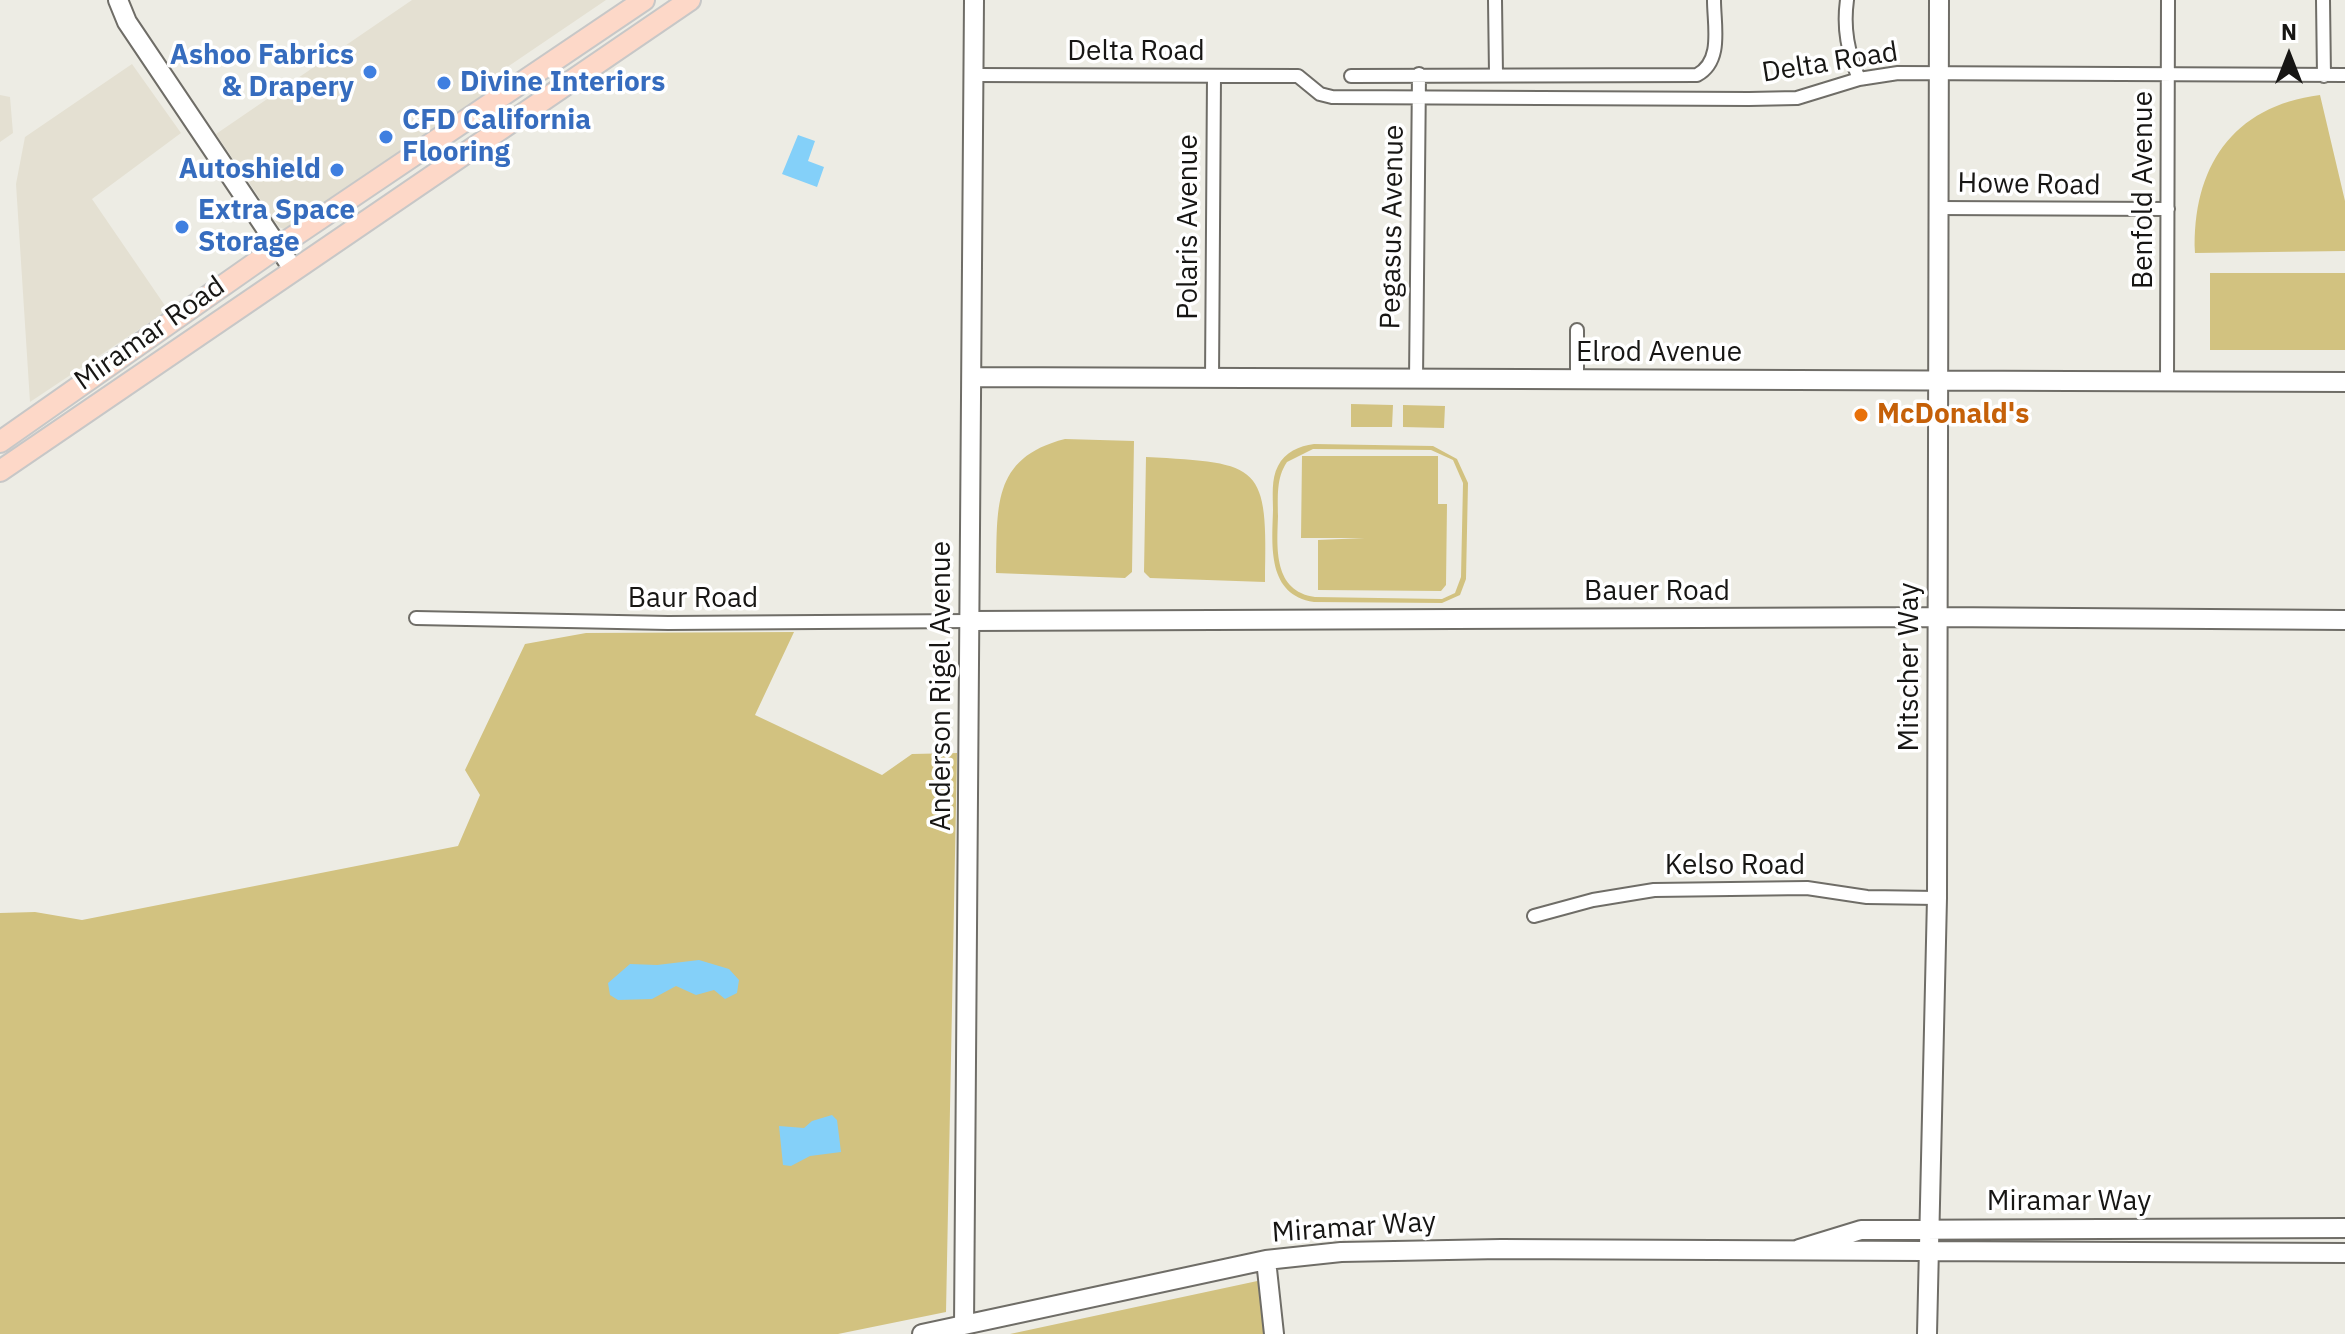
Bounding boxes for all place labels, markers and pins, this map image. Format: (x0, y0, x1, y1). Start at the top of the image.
place label: Ashoo Fabrics & Drapery (170, 39, 354, 105)
marker: Ashoo Fabrics & Drapery (361, 63, 379, 81)
place label: Divine Interiors (460, 66, 665, 100)
marker: Divine Interiors (435, 74, 453, 92)
place label: CFD California Flooring (402, 104, 591, 170)
marker: CFD California Flooring (377, 128, 395, 146)
place label: Autoshield (179, 153, 321, 187)
marker: Autoshield (328, 161, 346, 179)
place label: Extra Space Storage (198, 194, 355, 260)
marker: Extra Space Storage (173, 218, 191, 236)
place label: McDonald's (1877, 398, 2029, 432)
marker: McDonald's (1852, 406, 1870, 424)

